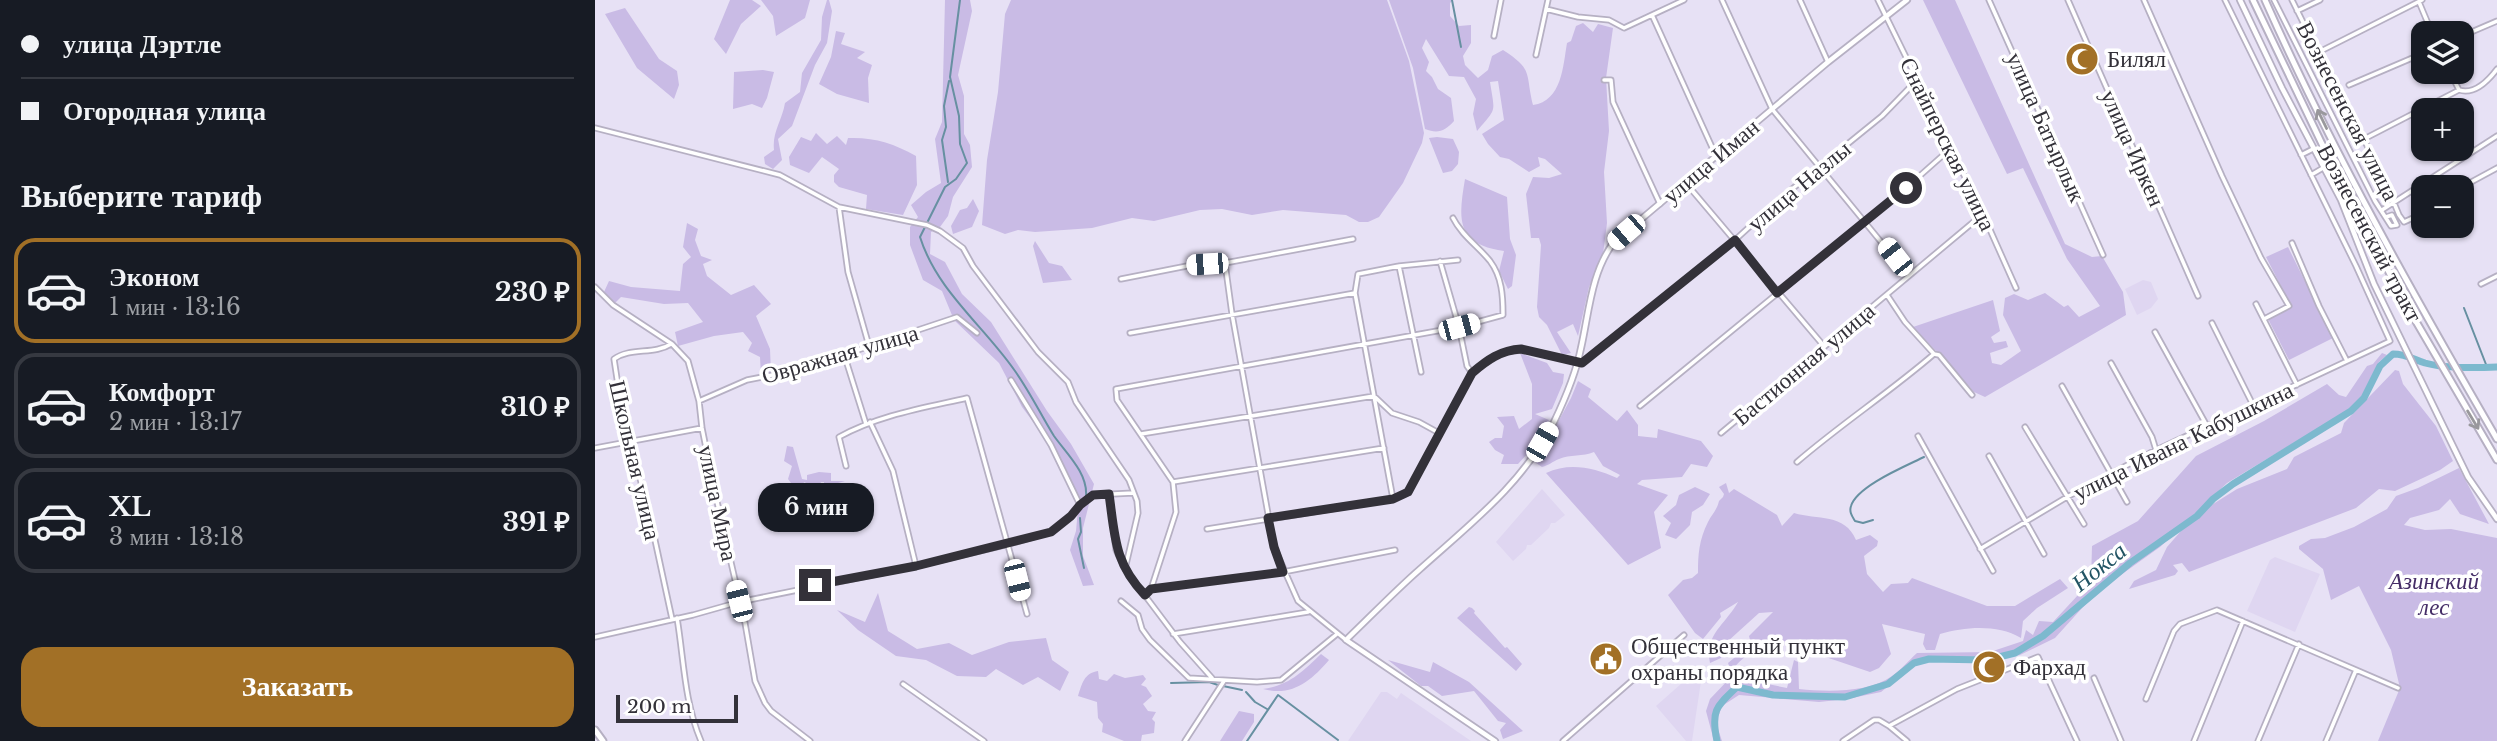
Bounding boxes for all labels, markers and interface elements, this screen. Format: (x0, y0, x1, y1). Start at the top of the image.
street label: Вознесенская улица (2291, 17, 2405, 205)
map controls (2411, 21, 2474, 238)
button: layers (2411, 21, 2474, 84)
text: улица Дэртле (63, 28, 221, 60)
mosque icon: Билял (2063, 40, 2101, 78)
place label: Билял (2107, 45, 2166, 73)
street label: улица Батырлык (2000, 48, 2092, 207)
street label: Снайперская улица (1894, 53, 2002, 235)
street label: улица Иркен (2095, 85, 2171, 211)
text: Огородная улица (63, 95, 266, 127)
button: + (2411, 98, 2474, 161)
one-way arrow (2314, 109, 2328, 130)
street label: улица Иман (1657, 113, 1765, 209)
street label: улица Назлы (1742, 135, 1856, 237)
street label: Вознесенский тракт (2311, 139, 2429, 327)
route start (1890, 172, 1922, 204)
button: − (2411, 175, 2474, 238)
text: Выберите тариф (21, 176, 262, 216)
car (1604, 210, 1649, 254)
car (1874, 234, 1917, 280)
car (1186, 252, 1229, 276)
icon: car (25, 259, 88, 322)
text: Эконом (109, 261, 199, 293)
text: 230 ₽ (495, 276, 570, 308)
text: 1 мин · 13:16 (109, 293, 241, 321)
street label: Бастионная улица (1727, 297, 1881, 431)
car (1436, 311, 1483, 343)
street label: Овражная улица (758, 318, 922, 390)
icon: car (25, 374, 88, 437)
text: Комфорт (109, 376, 215, 408)
street label: улица Ивана Кабушкина (2068, 376, 2298, 506)
street label: Школьная улица (603, 378, 667, 542)
text: 310 ₽ (500, 391, 570, 423)
text: 2 мин · 13:17 (109, 408, 241, 436)
one-way arrow (2466, 409, 2480, 429)
car (1523, 419, 1562, 465)
street label: улица Мира (692, 442, 744, 564)
callout: 6 мин (757, 484, 873, 532)
icon: car (25, 489, 88, 552)
text: XL (109, 491, 151, 523)
text: 6 мин (784, 493, 848, 521)
text: 391 ₽ (503, 506, 570, 538)
text: 3 мин · 13:18 (109, 523, 244, 551)
water label: Нокса (2065, 536, 2132, 598)
car (1002, 557, 1033, 603)
park label: Азинский лес (2387, 567, 2479, 621)
route end (799, 569, 831, 601)
car (724, 578, 755, 624)
place label: Общественный пункт охраны порядка (1631, 632, 1845, 686)
public building icon: Общественный пункт охраны порядка (1587, 640, 1625, 678)
button: Заказать (21, 647, 574, 727)
mosque icon: Фархад (1970, 648, 2008, 686)
place label: Фархад (2013, 653, 2086, 681)
scale bar (616, 692, 739, 724)
text: 200 m (627, 695, 692, 718)

